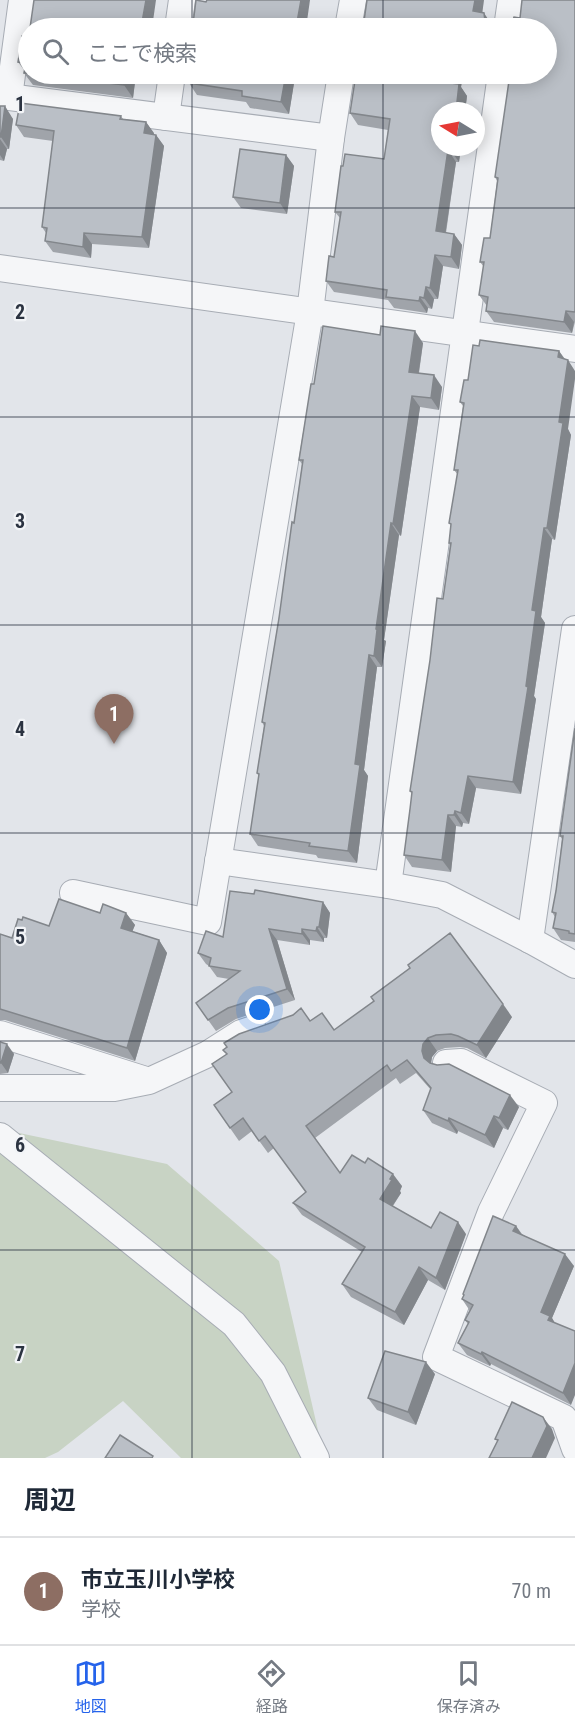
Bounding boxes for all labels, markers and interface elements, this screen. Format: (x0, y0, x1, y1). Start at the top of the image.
search box (18, 18, 557, 84)
icon: search (39, 35, 72, 68)
text: ここで検索 (87, 41, 197, 66)
text: 1 (15, 92, 25, 116)
north arrow (431, 102, 485, 156)
text: 2 (15, 300, 25, 324)
text: 3 (15, 509, 25, 533)
pin: 1 (94, 694, 134, 744)
text: 4 (15, 717, 25, 741)
text: 5 (15, 925, 25, 949)
your location (245, 995, 274, 1024)
text: 6 (15, 1133, 25, 1157)
text: 7 (15, 1342, 25, 1366)
text: 周辺 (24, 1485, 76, 1515)
text: 市立玉川小学校 (81, 1567, 235, 1592)
text: 1 (38, 1579, 49, 1603)
text: 70 m (512, 1579, 551, 1603)
text: 学校 (81, 1597, 121, 1621)
tab: 地図 (74, 1657, 107, 1717)
tab: 経路 (255, 1657, 288, 1717)
tab: 保存済み (437, 1657, 501, 1717)

